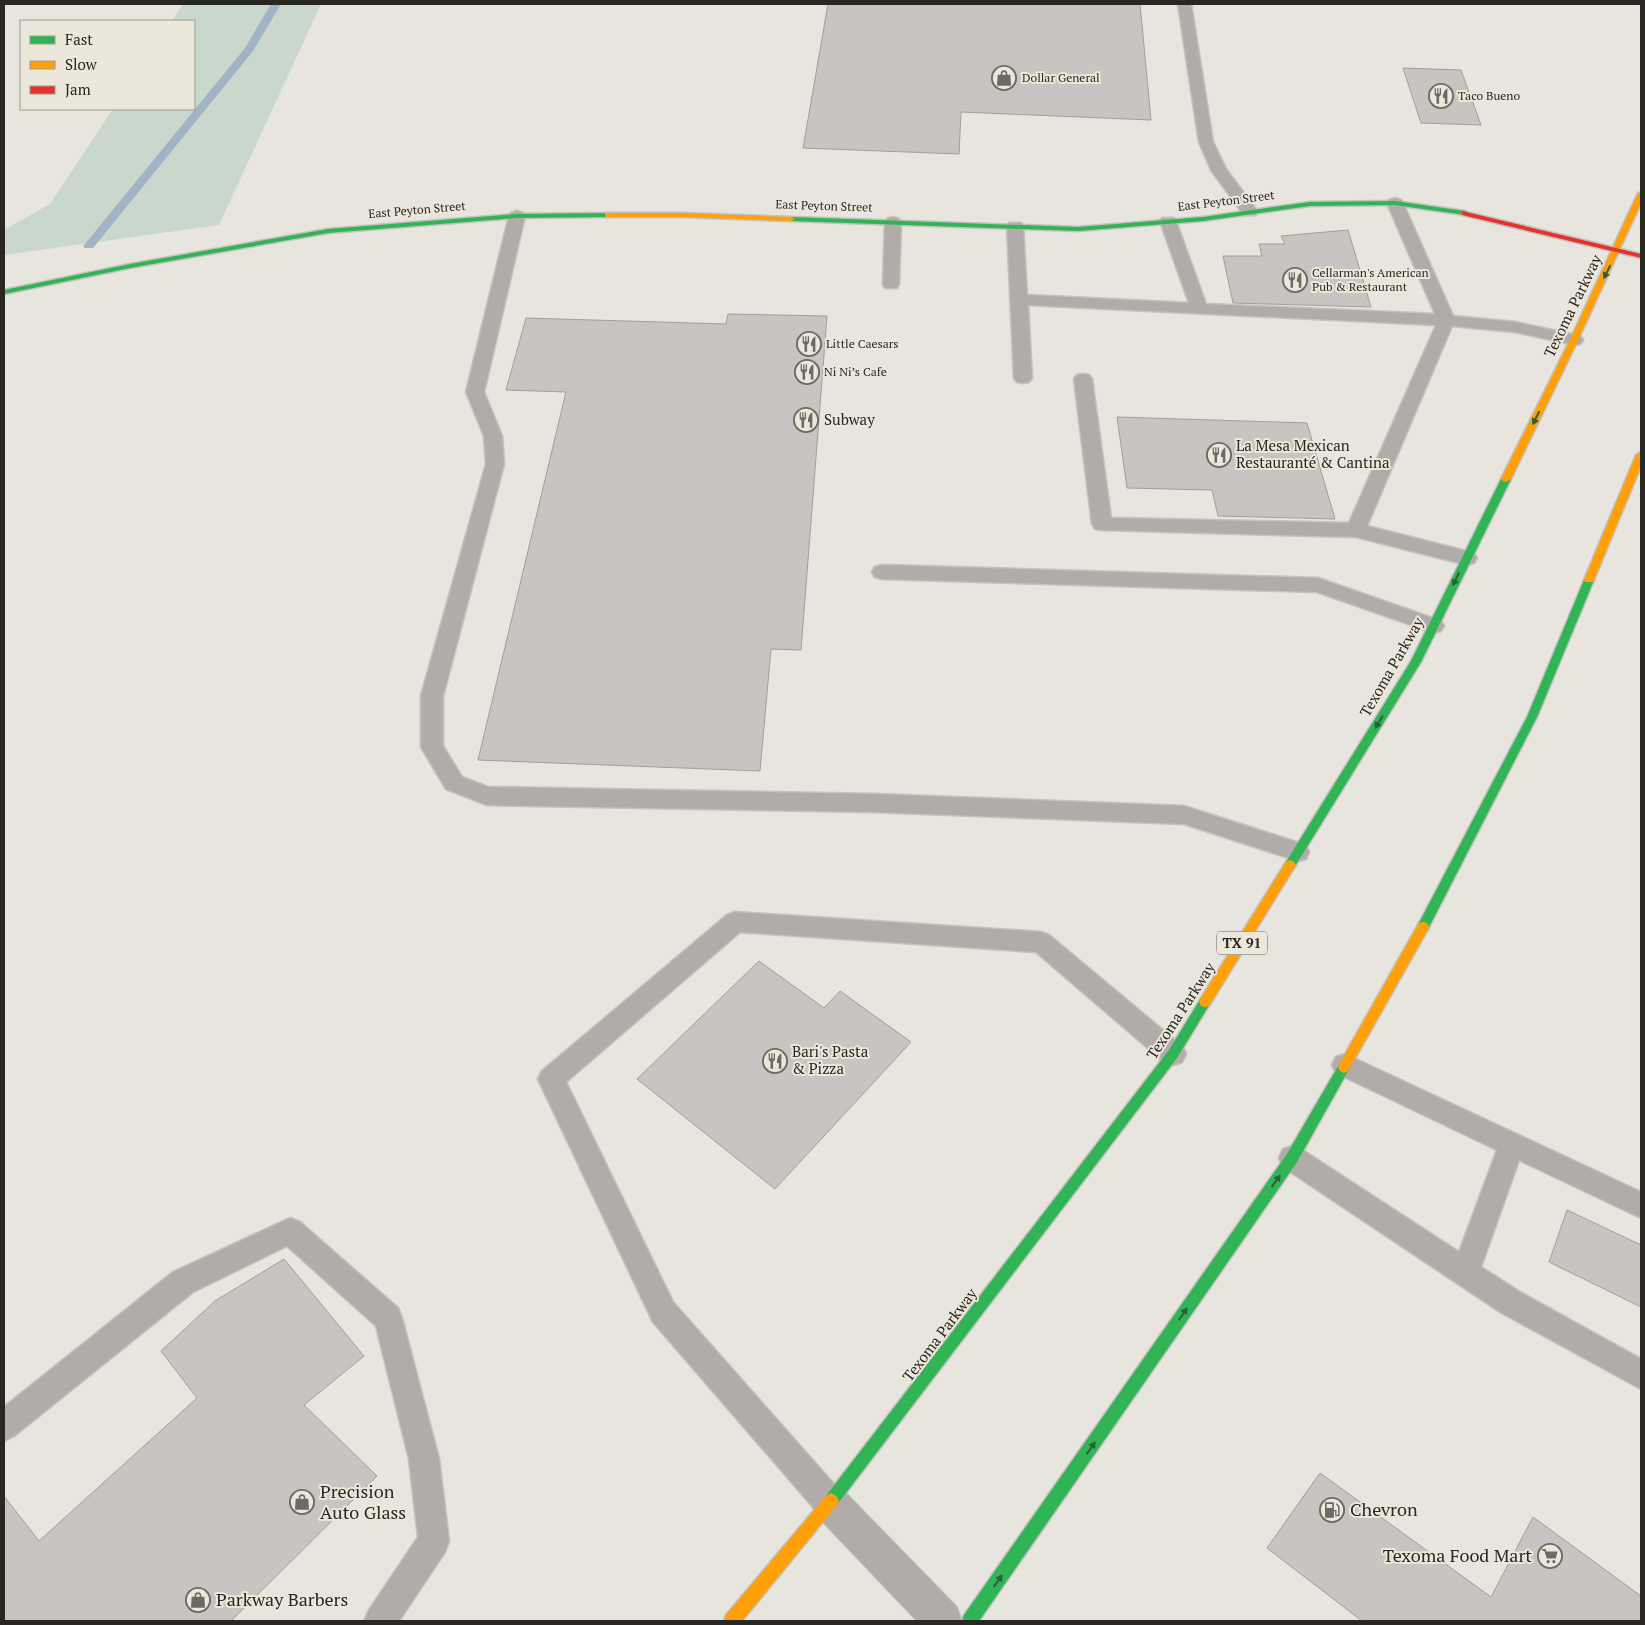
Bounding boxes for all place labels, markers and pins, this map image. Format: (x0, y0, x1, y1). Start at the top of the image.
shop icon: Dollar General (991, 65, 1017, 91)
place label: Dollar General (1022, 70, 1100, 85)
restaurant icon: Taco Bueno (1428, 83, 1454, 109)
place label: Taco Bueno (1458, 88, 1520, 103)
place label: Cellarman's American Pub & Restaurant (1312, 265, 1429, 294)
restaurant icon: Cellarman's American Pub & Restaurant (1282, 267, 1308, 293)
restaurant icon: Little Caesars (796, 331, 822, 357)
place label: Little Caesars (826, 336, 899, 351)
restaurant icon: Ni Ni’s Cafe (794, 359, 820, 385)
place label: Ni Ni’s Cafe (824, 364, 887, 379)
restaurant icon: Subway (793, 407, 819, 433)
place label: Subway (824, 409, 875, 429)
place label: La Mesa Mexican Restauranté & Cantina (1236, 435, 1390, 472)
restaurant icon: La Mesa Mexican Restauranté & Cantina (1206, 442, 1232, 468)
place label: Bari's Pasta & Pizza (792, 1041, 869, 1078)
restaurant icon: Bari's Pasta & Pizza (762, 1048, 788, 1074)
place label: Precision Auto Glass (320, 1479, 406, 1524)
shop icon: Precision Auto Glass (289, 1489, 315, 1515)
fuel station icon: Chevron (1319, 1497, 1345, 1523)
place label: Chevron (1350, 1497, 1418, 1521)
place label: Texoma Food Mart (1383, 1543, 1532, 1567)
supermarket icon: Texoma Food Mart (1537, 1543, 1563, 1569)
shop icon: Parkway Barbers (185, 1587, 211, 1613)
place label: Parkway Barbers (216, 1587, 348, 1611)

